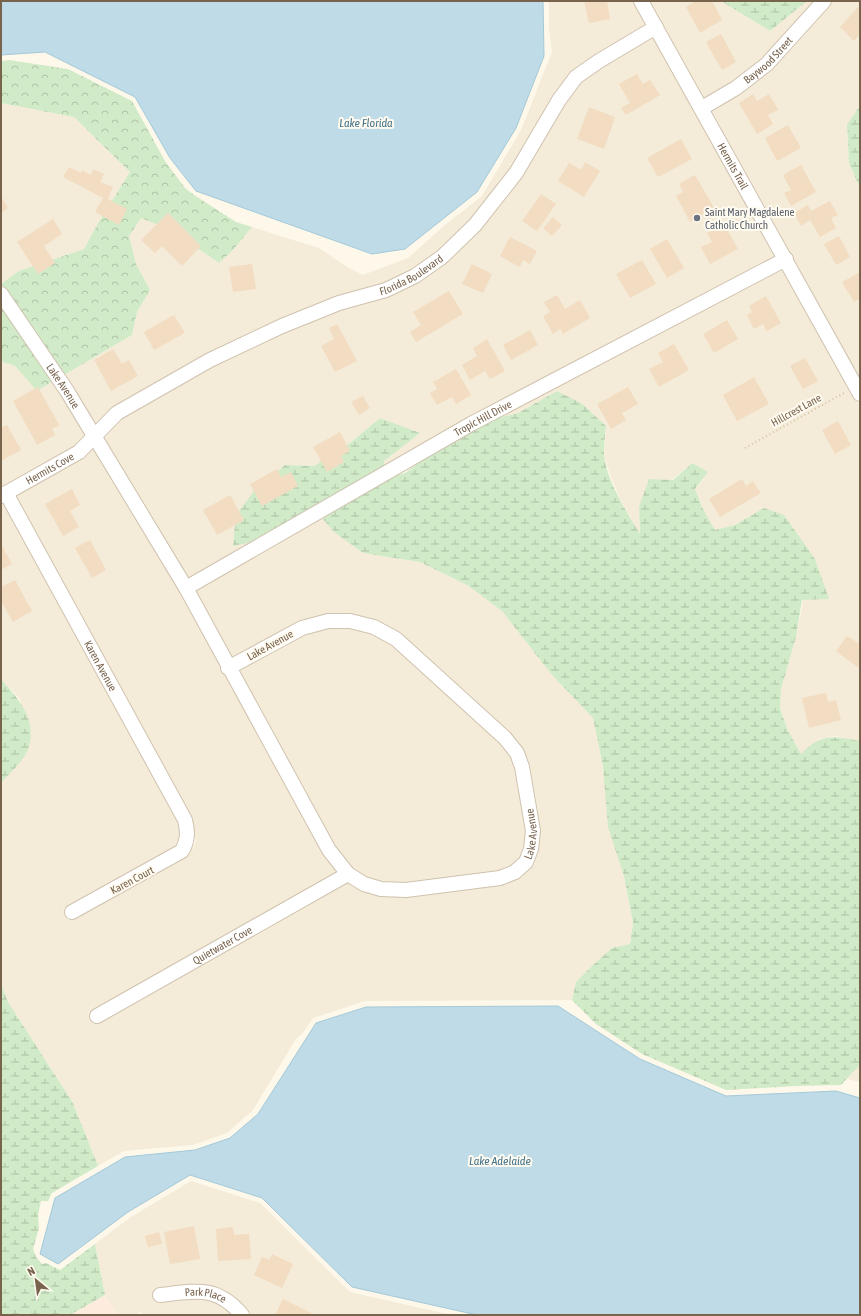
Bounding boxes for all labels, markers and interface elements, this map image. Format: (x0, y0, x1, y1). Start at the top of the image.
street label: Baywood Street (741, 34, 795, 86)
water label: Lake Florida (339, 116, 393, 130)
street label: Hermits Trail (715, 141, 751, 192)
place label: Saint Mary Magdalene Catholic Church (705, 206, 795, 231)
marker: Saint Mary Magdalene Catholic Church (692, 213, 702, 223)
street label: Florida Boulevard (378, 252, 445, 298)
street label: Lake Avenue (44, 361, 82, 411)
street label: Hillcrest Lane (769, 391, 823, 429)
street label: Tropic Hill Drive (452, 398, 514, 438)
street label: Hermits Cove (24, 450, 76, 487)
street label: Lake Avenue (245, 627, 295, 663)
street label: Karen Avenue (82, 638, 119, 693)
street label: Lake Avenue (522, 808, 539, 861)
street label: Karen Court (108, 864, 156, 896)
street label: Quietwater Cove (191, 924, 254, 967)
water label: Lake Adelaide (469, 1154, 531, 1168)
north arrow (16, 1260, 56, 1300)
text: N (25, 1264, 37, 1278)
street label: Park Place (184, 1286, 229, 1305)

